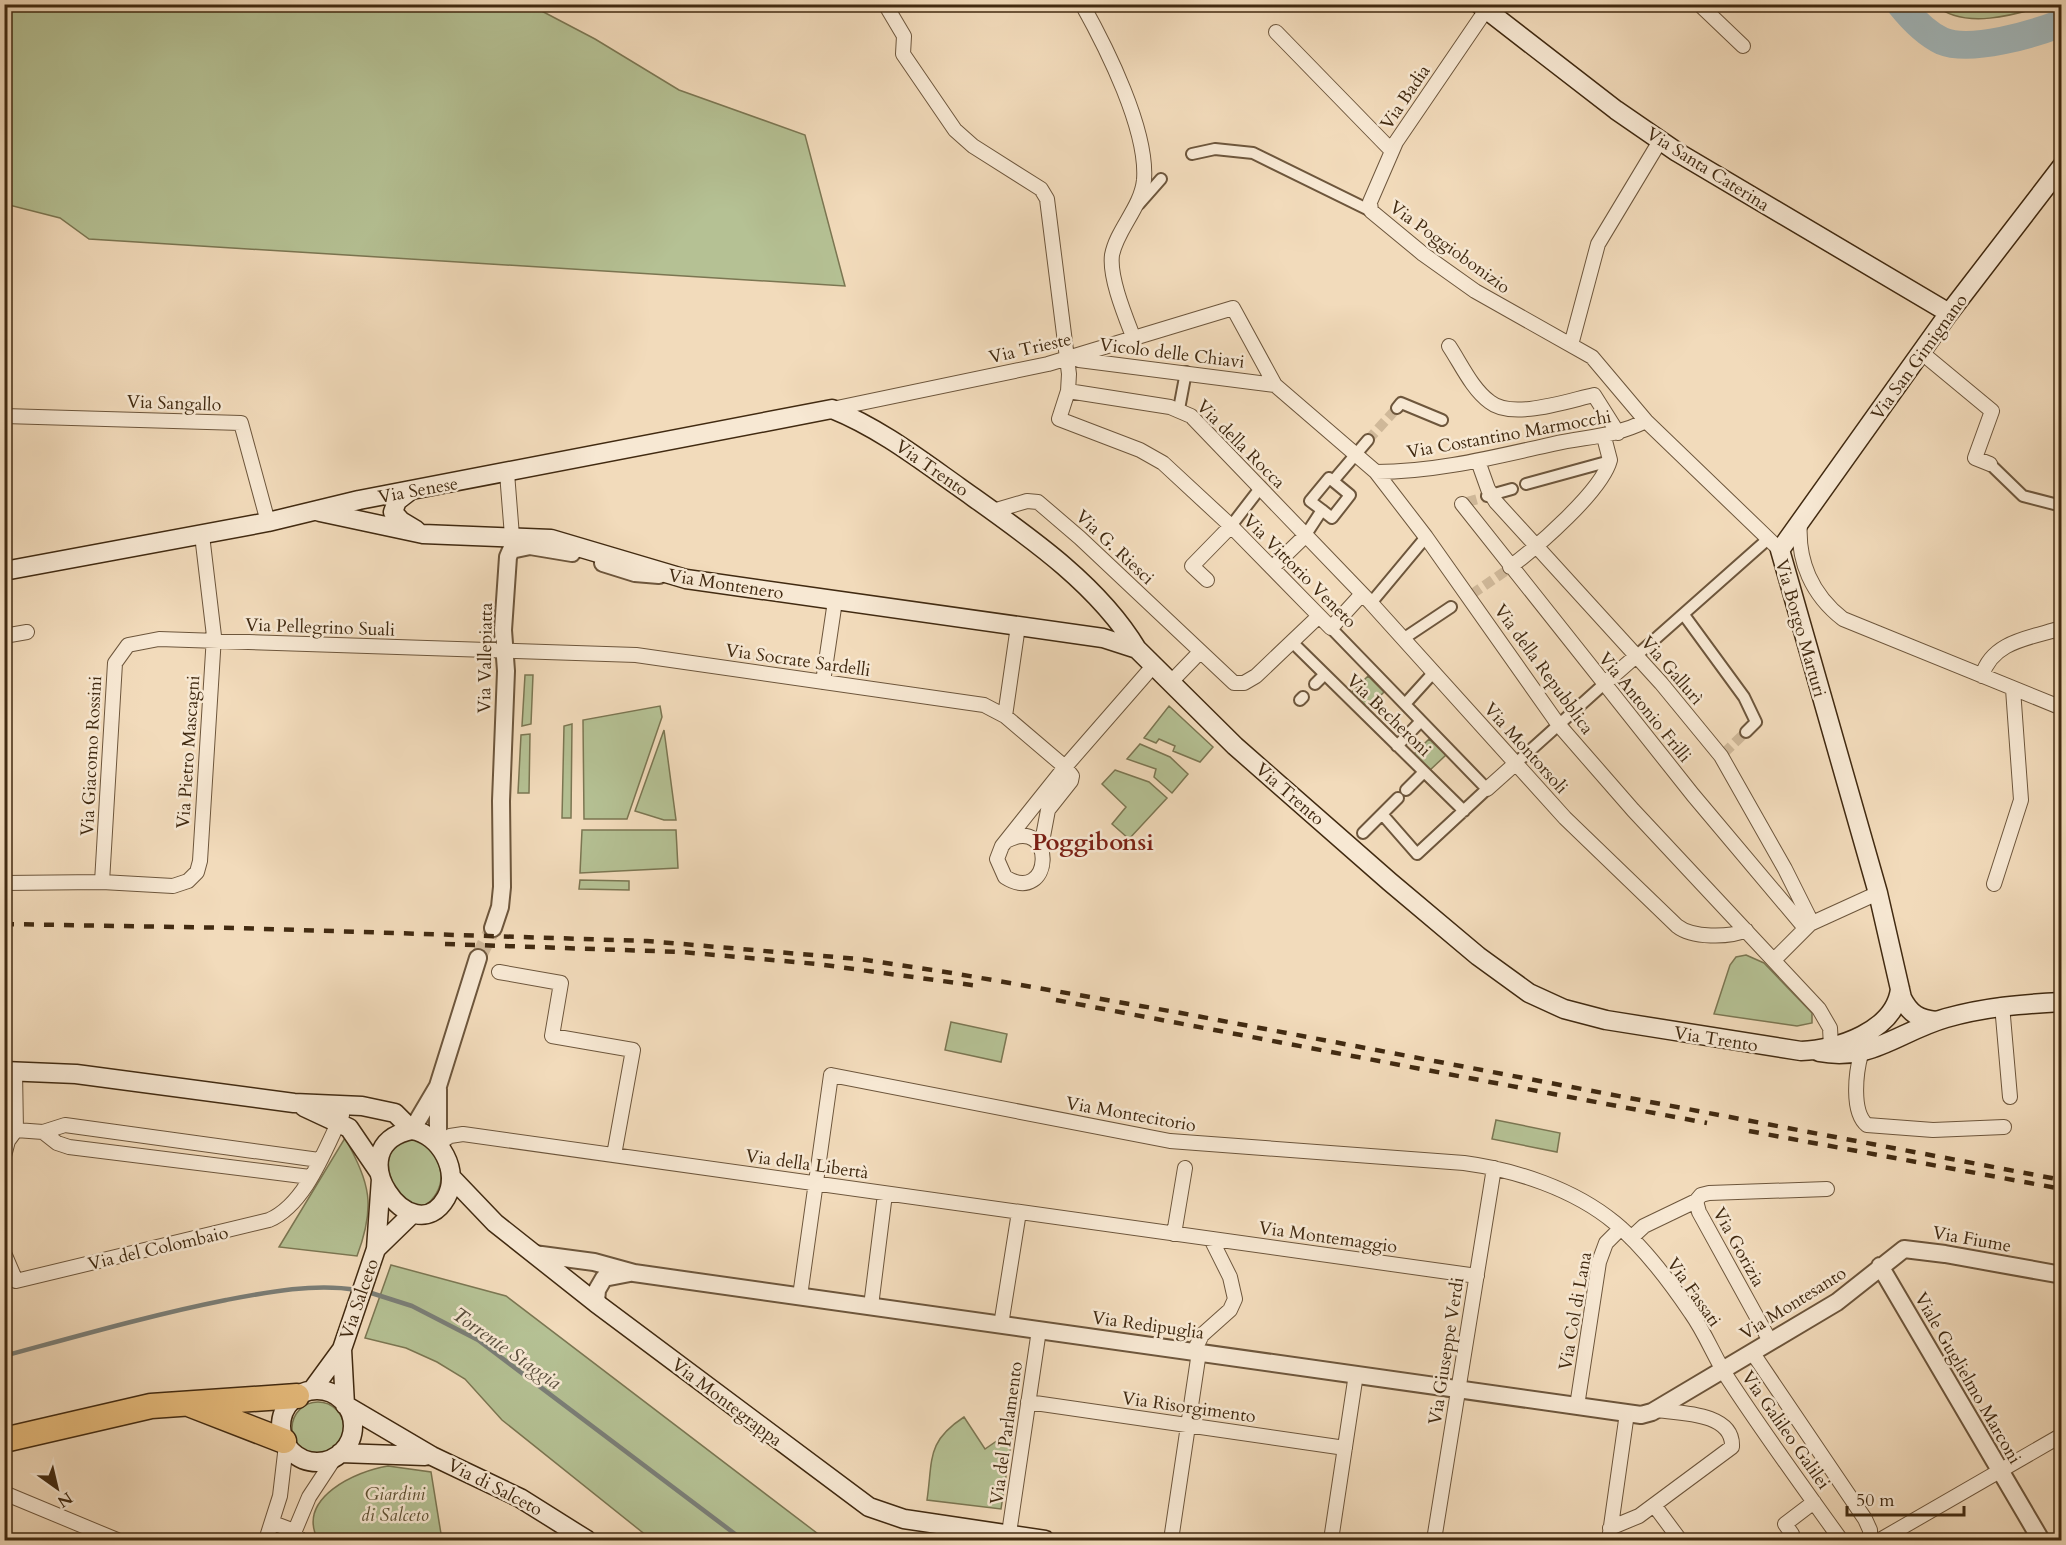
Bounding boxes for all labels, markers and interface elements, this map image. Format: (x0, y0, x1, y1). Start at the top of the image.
street label: Via Badia (1375, 60, 1436, 135)
street label: Via Santa Caterina (1641, 121, 1774, 218)
street label: Via Poggiobonizio (1384, 195, 1515, 300)
street label: Via San Gimignano (1865, 289, 1974, 425)
street label: Via Trieste (986, 327, 1074, 370)
street label: Vicolo delle Chiavi (1098, 332, 1246, 375)
street label: Via Sangallo (126, 389, 222, 418)
street label: Via della Rocca (1191, 394, 1291, 495)
street label: Via Costantino Marmocchi (1405, 404, 1613, 465)
street label: Via Trento (890, 434, 974, 503)
street label: Via Senese (376, 471, 460, 510)
street label: Via G. Riesci (1070, 504, 1160, 590)
street label: Via Vittorio Veneto (1237, 509, 1362, 634)
street label: Via Borgo Marturi (1769, 556, 1832, 700)
street label: Via Montenero (666, 563, 786, 606)
street label: Via della Repubblica (1488, 599, 1600, 740)
street label: Via Vallepiatta (472, 602, 499, 714)
street label: Via Pellegrino Suali (245, 612, 395, 643)
street label: Via Gallurì (1635, 631, 1709, 711)
street label: Via Socrate Sardelli (724, 638, 872, 683)
street label: Via Antonio Frilli (1592, 647, 1697, 768)
street label: Via Becheroni (1341, 668, 1437, 762)
street label: Via Pietro Mascagni (171, 674, 206, 830)
street label: Via Giacomo Rossini (75, 675, 108, 837)
street label: Via Montorsoli (1478, 697, 1573, 800)
street label: Via Trento (1250, 757, 1330, 832)
district label: Poggibonsi (1032, 826, 1154, 859)
street label: Via Trento (1672, 1021, 1760, 1058)
street label: Via Montecitorio (1064, 1091, 1198, 1138)
street label: Via della Libertà (744, 1143, 870, 1186)
street label: Via Gorizia (1706, 1203, 1771, 1292)
street label: Via Montemaggio (1257, 1215, 1399, 1260)
street label: Via del Colombaio (85, 1220, 231, 1277)
street label: Via Fiume (1931, 1220, 2013, 1259)
street label: Via Col di Lana (1553, 1250, 1598, 1372)
street label: Via Fassati (1661, 1253, 1727, 1332)
street label: Via Salceto (334, 1255, 385, 1343)
street label: Via Montesanto (1735, 1261, 1851, 1346)
street label: Via Giuseppe Verdi (1422, 1276, 1470, 1427)
street label: Viale Guglielmo Marconi (1908, 1288, 2027, 1469)
water label: Torrente Staggia (447, 1301, 567, 1396)
street label: Via Redipuglia (1090, 1305, 1206, 1346)
street label: Via Montegrappa (666, 1352, 788, 1453)
street label: Via del Parlamento (984, 1360, 1029, 1506)
street label: Via Galileo Galilei (1735, 1366, 1836, 1495)
street label: Via Risorgimento (1120, 1386, 1258, 1429)
street label: Via di Salceto (443, 1453, 547, 1522)
north arrow (27, 1458, 87, 1518)
scale bar (1847, 1479, 1964, 1517)
park label: Giardini di Salceto (361, 1482, 429, 1528)
text: N (53, 1487, 77, 1513)
text: 50 m (1856, 1488, 1895, 1513)

